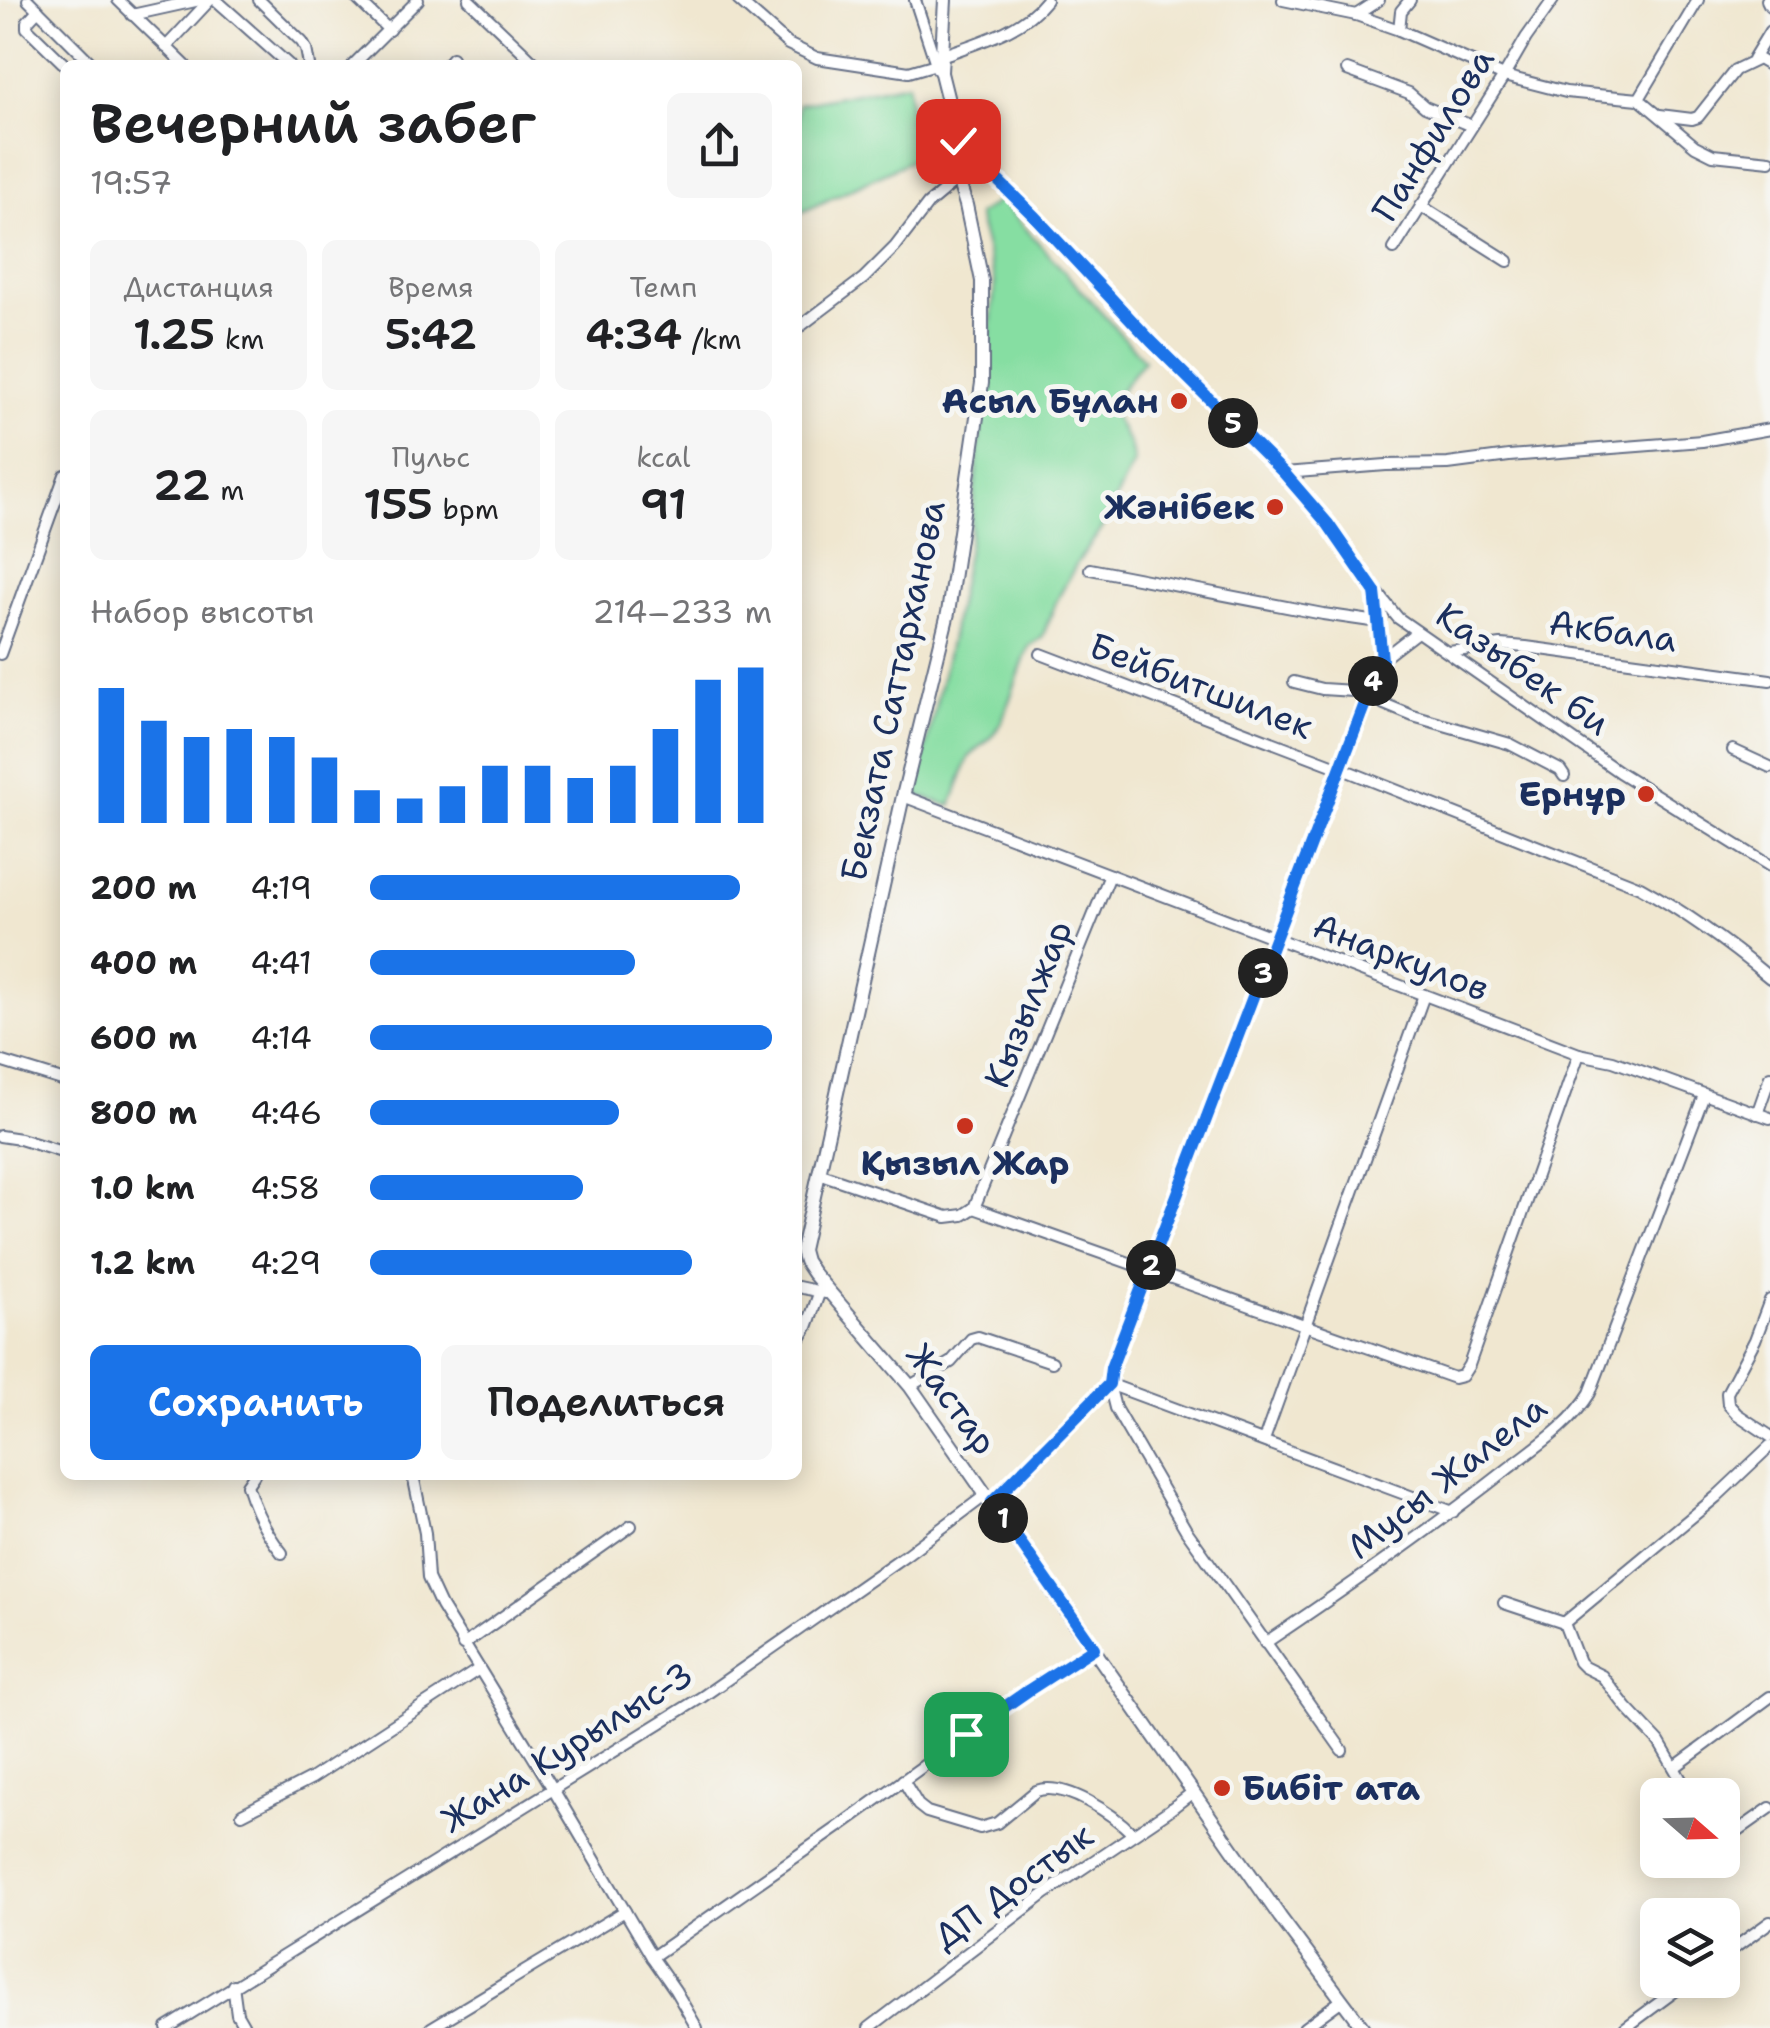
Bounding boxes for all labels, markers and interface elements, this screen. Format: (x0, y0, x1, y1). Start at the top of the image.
street label: Панфилова (1361, 39, 1505, 230)
text: Вечерний забег (90, 86, 536, 160)
button: share (667, 93, 772, 198)
pin (916, 99, 1001, 184)
icon: check (931, 114, 986, 169)
text: 19:57 (90, 161, 172, 204)
text: Дистанция (124, 268, 274, 306)
text: Время (388, 268, 474, 306)
text: Темп (629, 268, 697, 306)
text: 1.25 (133, 306, 215, 362)
text: 5:42 (385, 306, 477, 362)
text: 4:34 (585, 306, 682, 362)
text: km (215, 320, 264, 358)
text: /km (682, 320, 742, 358)
place label: Асыл Бұлан (941, 377, 1159, 424)
marker: Асыл Бұлан (1168, 390, 1190, 412)
pin: 5 (1208, 398, 1258, 448)
text: 5 (1224, 404, 1242, 442)
text: Пульс (392, 438, 470, 476)
text: kcal (636, 438, 691, 476)
text: 22 (153, 457, 211, 513)
text: m (211, 471, 244, 509)
text: 155 (363, 476, 433, 532)
text: 91 (640, 476, 687, 532)
place label: Жәнібек (1104, 483, 1255, 530)
text: bpm (433, 490, 499, 528)
street label: Бекзата Саттарханова (829, 496, 956, 886)
marker: Жәнібек (1264, 496, 1286, 518)
text: Набор высоты (90, 590, 315, 633)
text: 214–233 m (592, 590, 772, 633)
street label: Казыбек би (1427, 591, 1620, 746)
street label: Акбала (1546, 598, 1680, 663)
street label: Бейбитшилек (1083, 621, 1320, 750)
pin: 4 (1348, 656, 1398, 706)
text: 4 (1363, 662, 1383, 700)
place label: Ернұр (1518, 770, 1626, 817)
marker: Ернұр (1635, 783, 1657, 805)
text: 200 m (90, 866, 197, 909)
text: 4:19 (250, 866, 312, 909)
street label: Анаркулов (1307, 902, 1496, 1012)
street label: Кызылжар (973, 913, 1082, 1095)
text: 400 m (90, 941, 197, 984)
text: 4:41 (250, 941, 312, 984)
pin: 3 (1238, 948, 1288, 998)
text: 3 (1253, 954, 1273, 992)
text: 600 m (90, 1016, 197, 1059)
text: 4:14 (250, 1016, 312, 1059)
text: 800 m (90, 1091, 197, 1134)
text: 4:46 (250, 1091, 322, 1134)
marker: Қызыл Жар (954, 1115, 976, 1137)
place label: Қызыл Жар (861, 1139, 1069, 1186)
text: 1.0 km (90, 1166, 195, 1209)
text: 4:58 (250, 1166, 320, 1209)
pin: 2 (1126, 1240, 1176, 1290)
text: 1.2 km (90, 1241, 195, 1284)
text: 4:29 (250, 1241, 321, 1284)
text: 2 (1141, 1246, 1161, 1284)
street label: Жастар (896, 1334, 1009, 1464)
button: Сохранить (90, 1345, 421, 1460)
button: Поделиться (441, 1345, 772, 1460)
street label: Мусы Жалела (1337, 1384, 1556, 1569)
pin: 1 (978, 1493, 1028, 1543)
text: 1 (997, 1499, 1009, 1537)
street label: Жана Курылыс-3 (432, 1650, 701, 1843)
pin (924, 1692, 1009, 1777)
icon: arrive (939, 1707, 994, 1762)
place label: Бибіт ата (1242, 1764, 1420, 1811)
marker: Бибіт ата (1211, 1777, 1233, 1799)
north arrow (1640, 1778, 1740, 1878)
map controls (1640, 1778, 1740, 1998)
street label: ДП Достык (923, 1812, 1102, 1960)
button: layers (1640, 1898, 1740, 1998)

